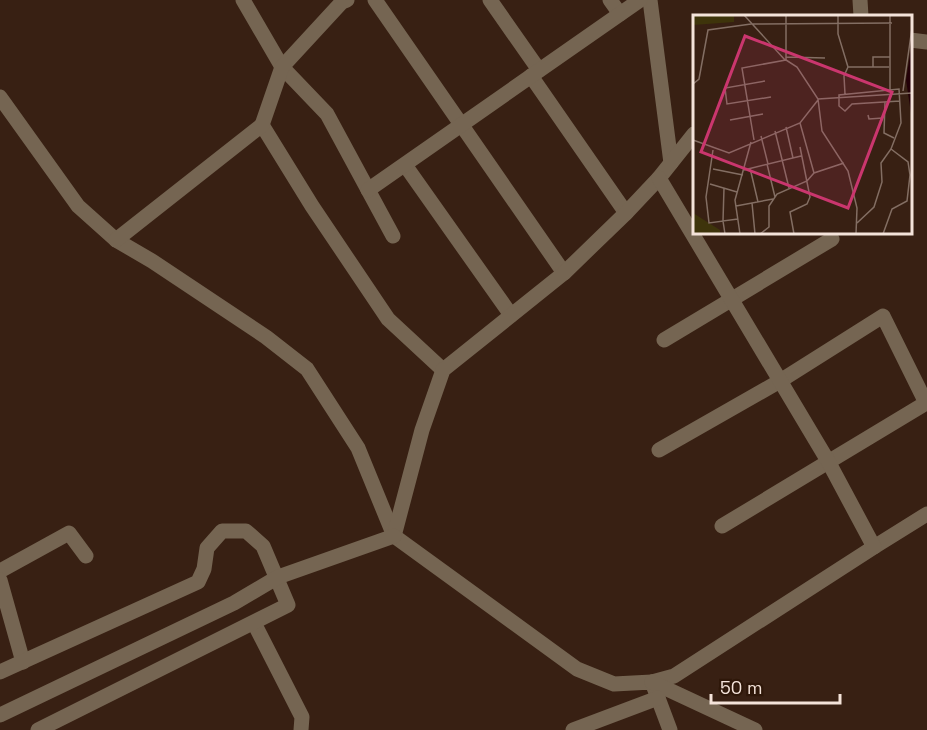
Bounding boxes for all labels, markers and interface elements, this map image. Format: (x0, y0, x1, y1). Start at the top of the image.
inset map (693, 15, 912, 234)
scale bar (711, 667, 840, 705)
text: 50 m (720, 676, 762, 699)

